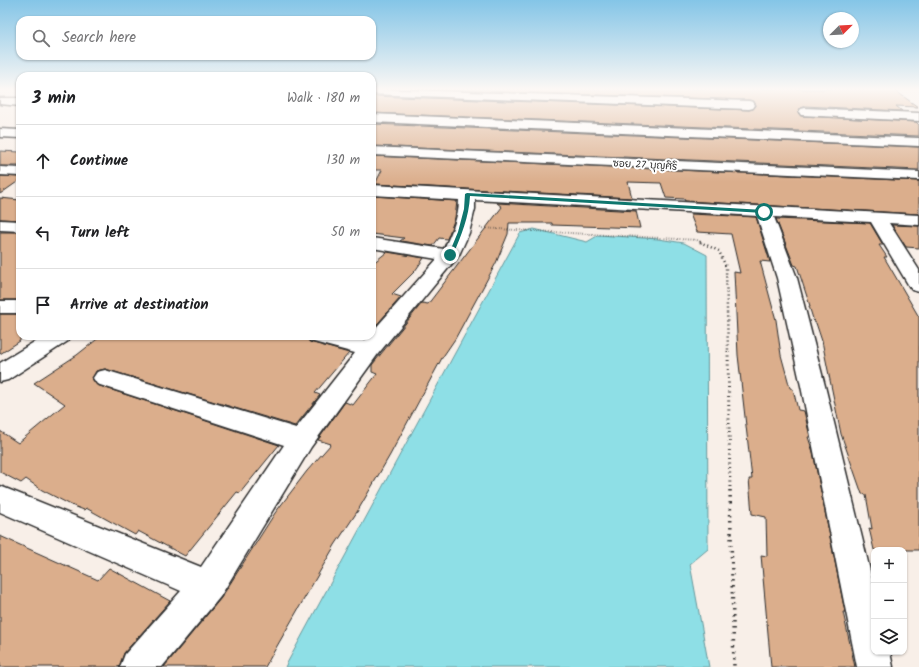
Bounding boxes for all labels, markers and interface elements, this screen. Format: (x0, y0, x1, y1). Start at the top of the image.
north arrow (823, 12, 859, 48)
search box (16, 16, 376, 60)
text: Search here (62, 26, 136, 50)
icon: search (30, 27, 52, 49)
text: 3 min (32, 85, 76, 112)
text: Walk · 180 m (287, 88, 360, 109)
text: Continue (70, 149, 128, 173)
icon: ahead (32, 150, 54, 172)
text: 130 m (326, 150, 360, 171)
street label: ซอย 27 บุญศิริ (612, 155, 678, 175)
route start (755, 203, 773, 221)
text: Turn left (70, 221, 130, 245)
icon: left (32, 222, 54, 244)
text: 50 m (331, 222, 360, 243)
route end (441, 246, 459, 264)
text: Arrive at destination (70, 293, 209, 317)
icon: arrive (32, 294, 54, 316)
map controls (871, 547, 907, 655)
button: + (871, 547, 907, 583)
button: − (871, 583, 907, 619)
button: layers (871, 619, 907, 655)

